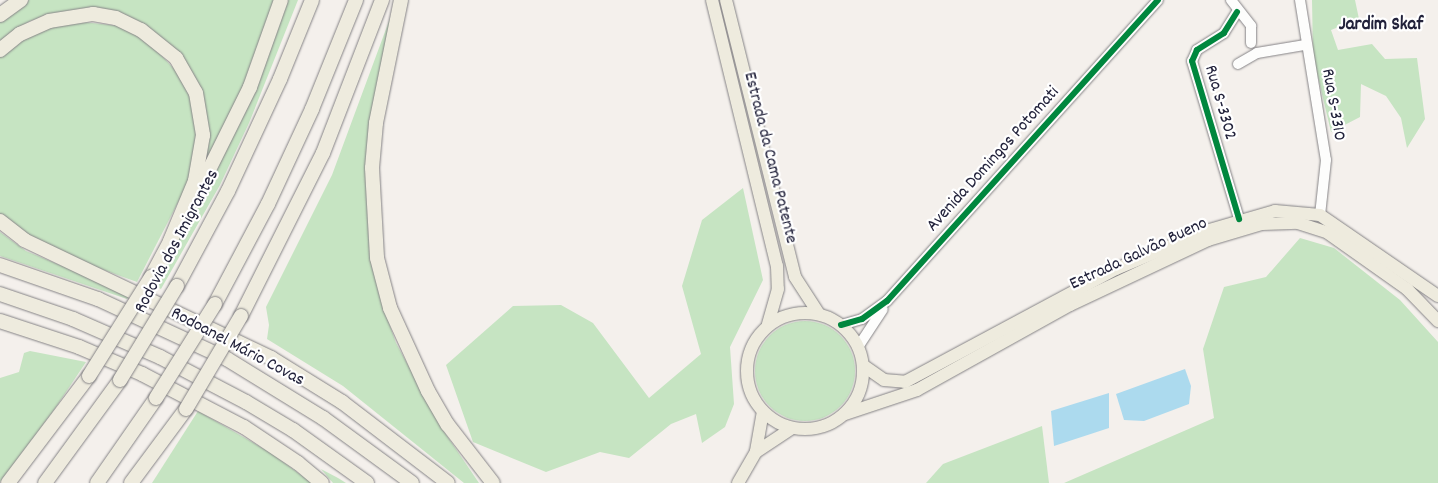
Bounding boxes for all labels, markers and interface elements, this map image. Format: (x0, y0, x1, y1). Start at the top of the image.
district label: Jardim Skaf (1339, 15, 1423, 37)
street label: Rua S-3302 (1198, 63, 1240, 143)
street label: Rua S-3310 (1315, 67, 1349, 143)
street label: Estrada da Cama Patente (737, 70, 801, 246)
street label: Avenida Domingos Potomati (923, 83, 1065, 237)
street label: Rodovia dos Imigrantes (131, 167, 225, 317)
street label: Estrada Galvão Bueno (1067, 214, 1211, 296)
street label: Rodoanel Mário Covas (166, 304, 308, 392)

